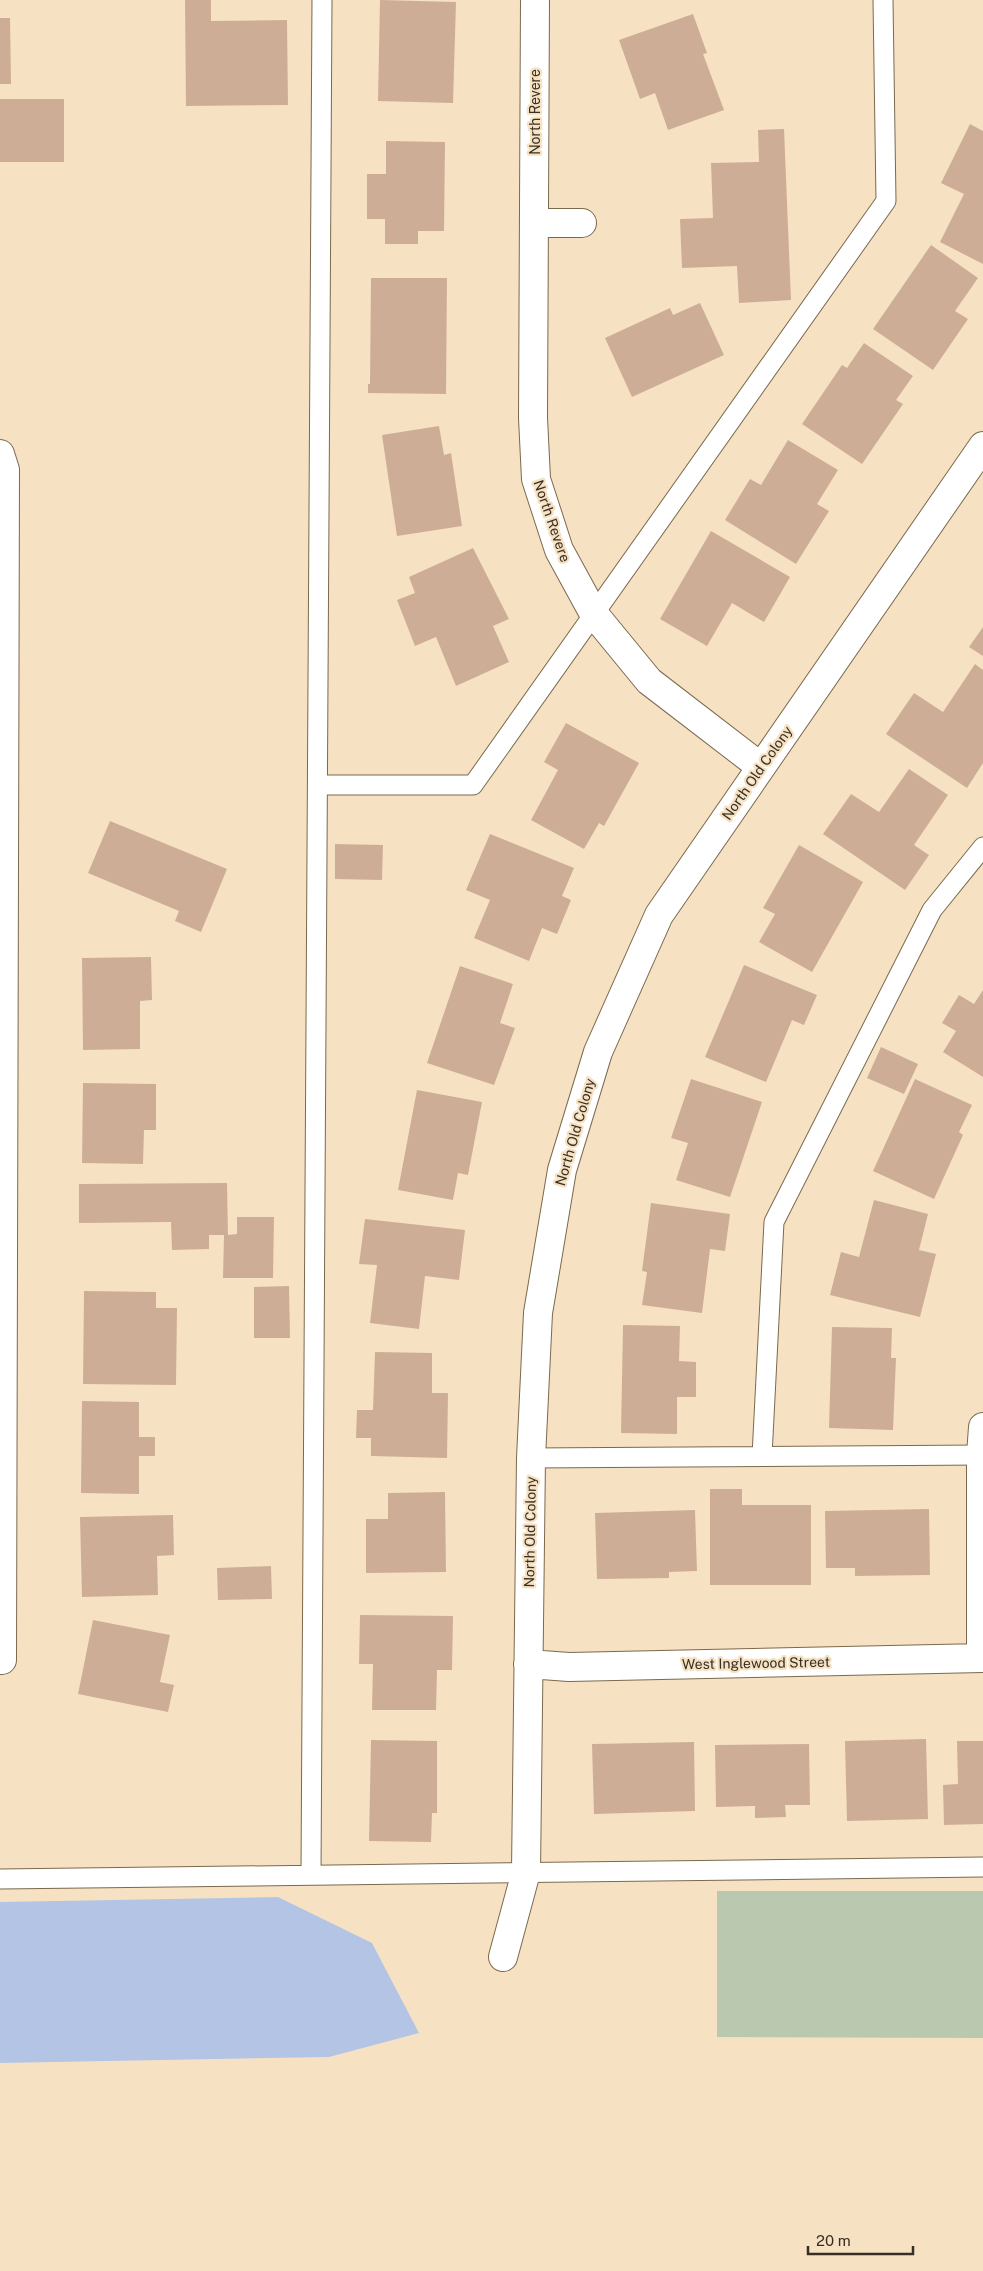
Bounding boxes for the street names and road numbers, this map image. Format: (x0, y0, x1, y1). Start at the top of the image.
street label: North Revere (527, 69, 543, 155)
street label: North Revere (530, 478, 574, 564)
street label: North Old Colony (719, 723, 796, 823)
street label: North Old Colony (552, 1076, 598, 1188)
street label: North Old Colony (521, 1476, 539, 1588)
street label: West Inglewood Street (682, 1654, 830, 1672)

